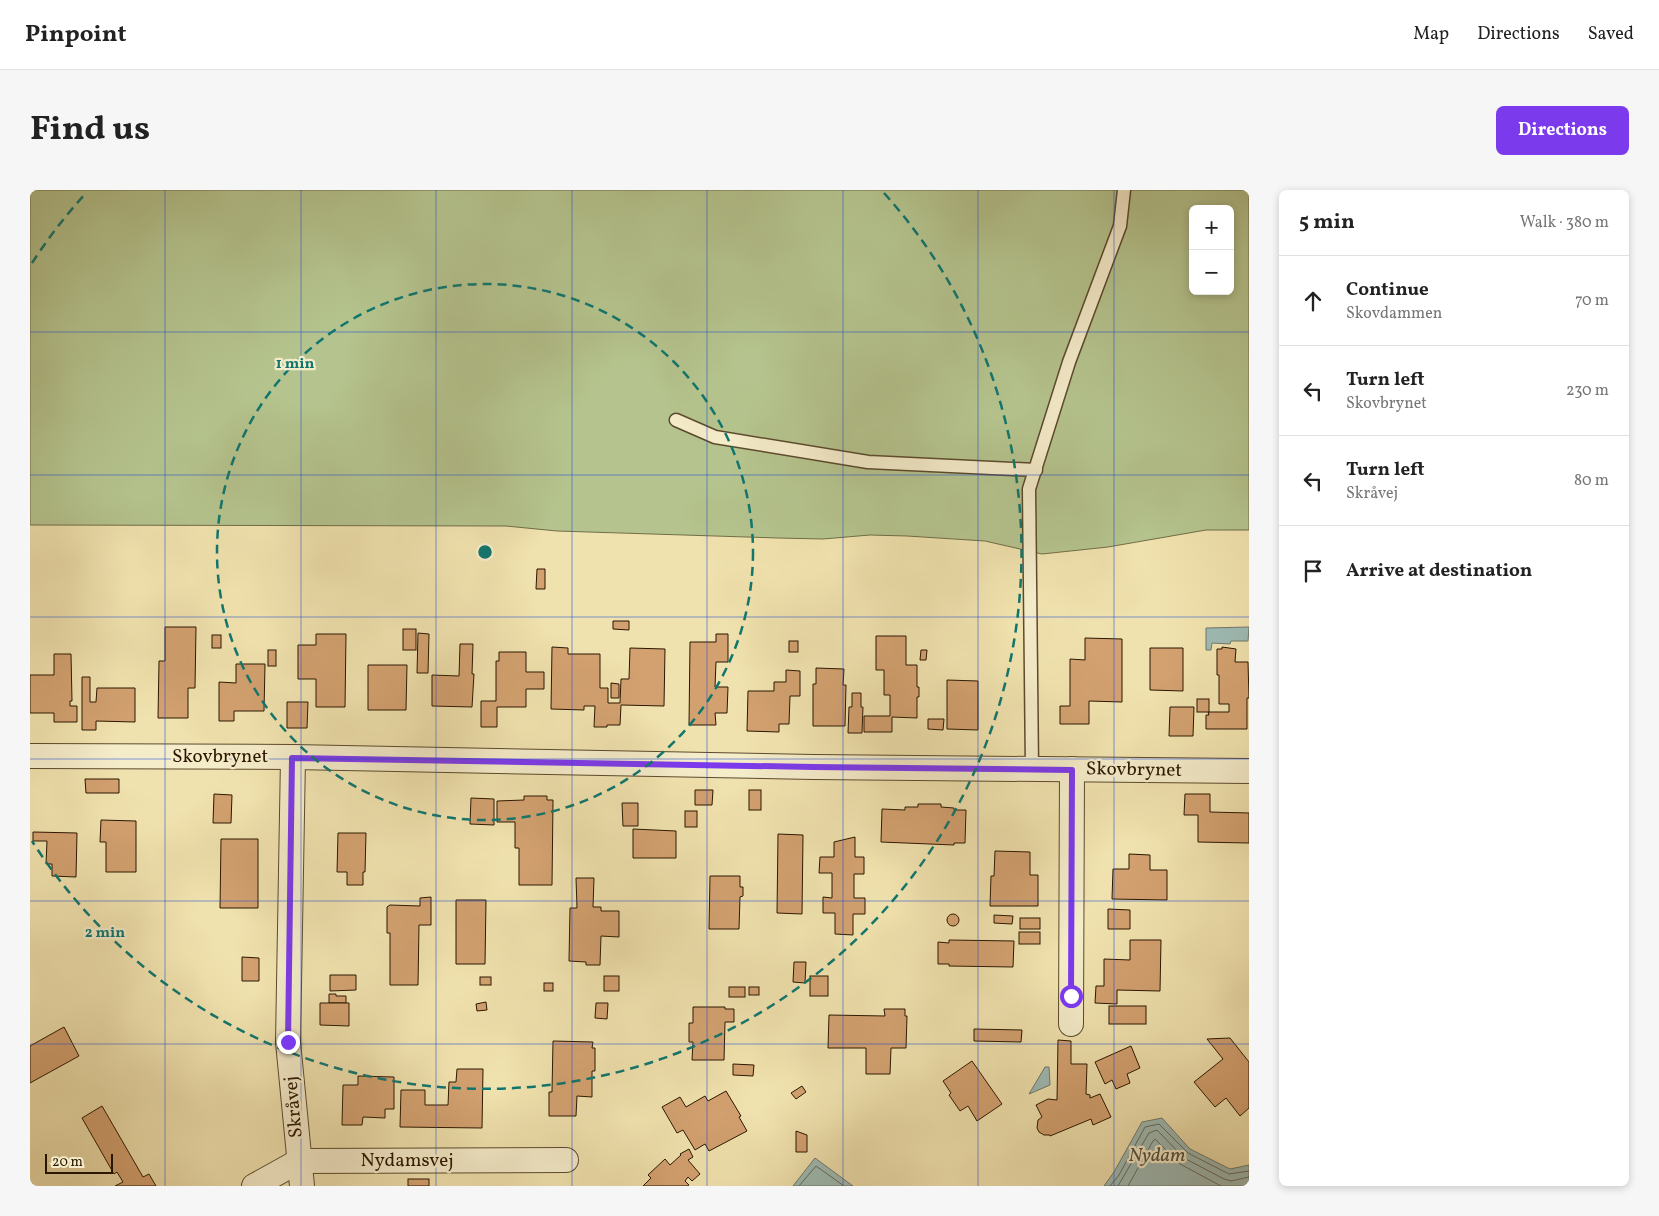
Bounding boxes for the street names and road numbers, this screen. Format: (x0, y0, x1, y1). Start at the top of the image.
street label: Skovbrynet (172, 744, 268, 770)
street label: Skovbrynet (1086, 756, 1183, 784)
street label: Skråvej (278, 1075, 310, 1139)
street label: Nydamsvej (360, 1148, 454, 1174)

